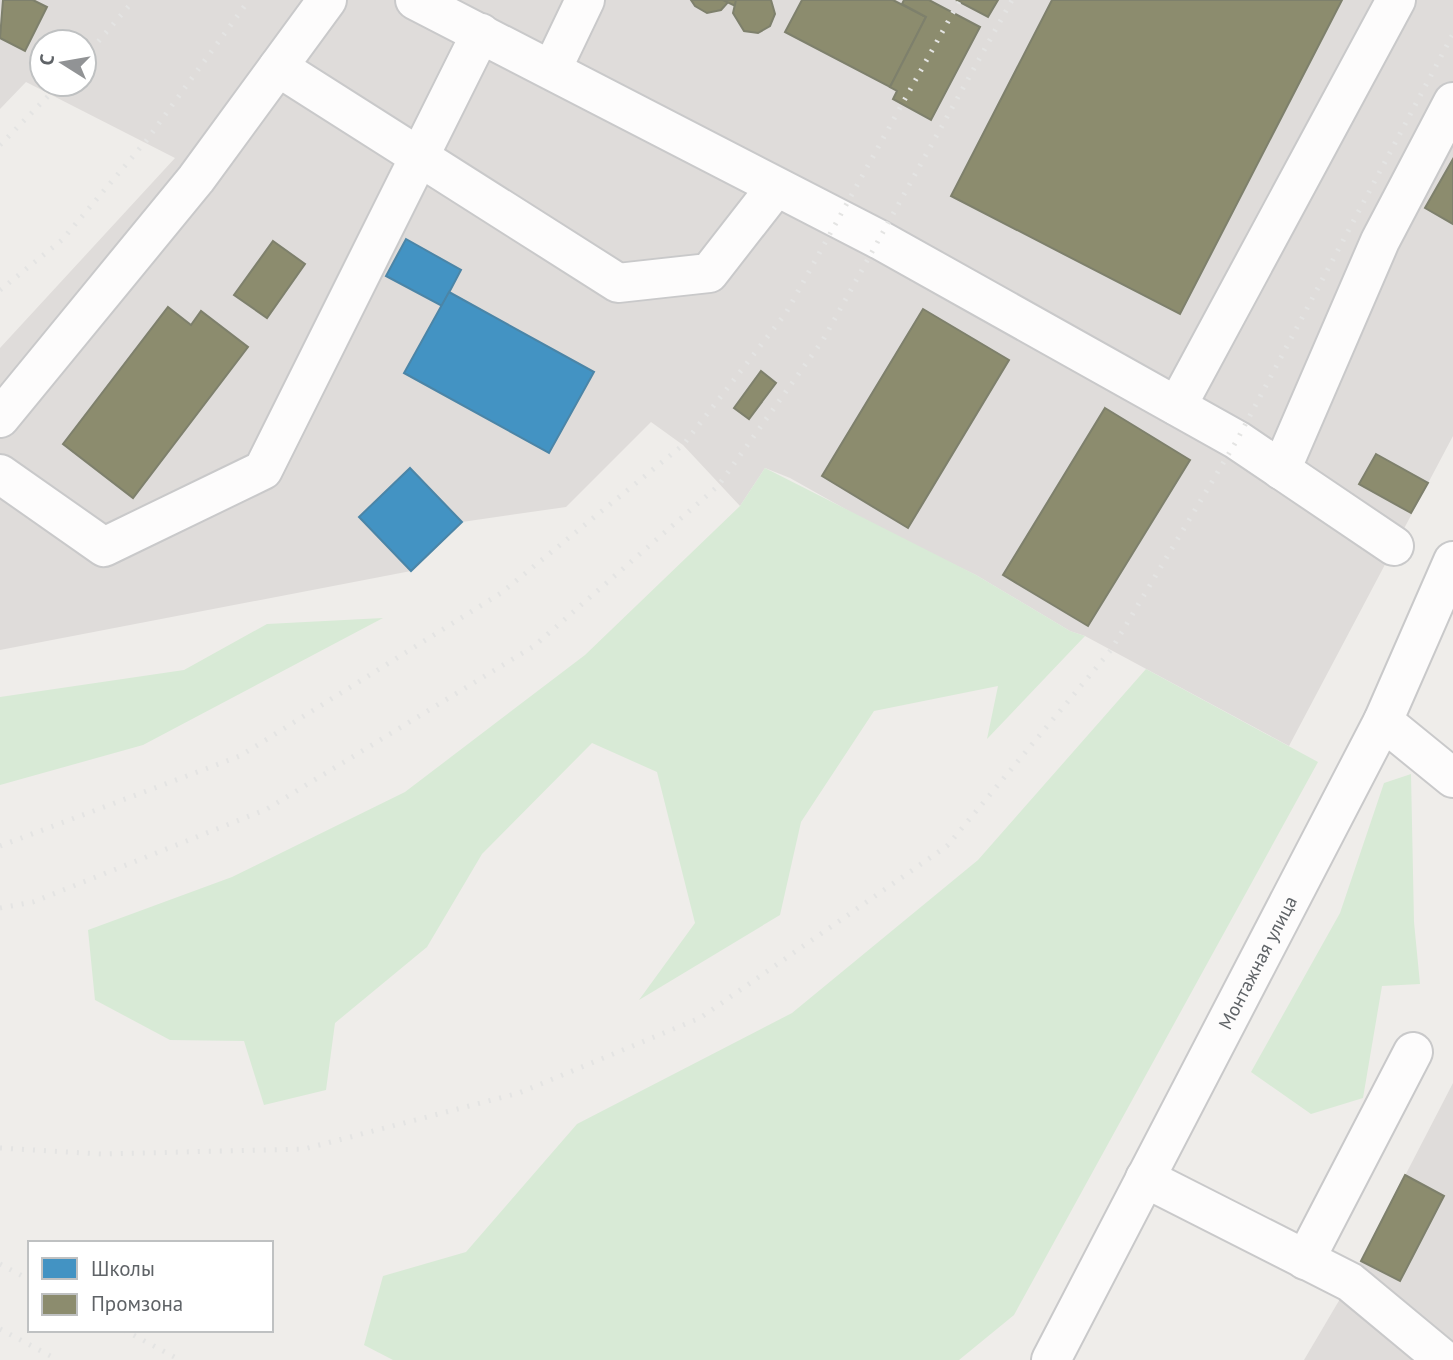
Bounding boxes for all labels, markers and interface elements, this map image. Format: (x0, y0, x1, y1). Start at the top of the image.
north arrow (28, 28, 98, 98)
text: С (34, 52, 59, 67)
street label: Монтажная улица (1213, 892, 1302, 1033)
legend (28, 1241, 273, 1332)
text: Школы (91, 1255, 155, 1282)
text: Промзона (91, 1290, 183, 1317)

